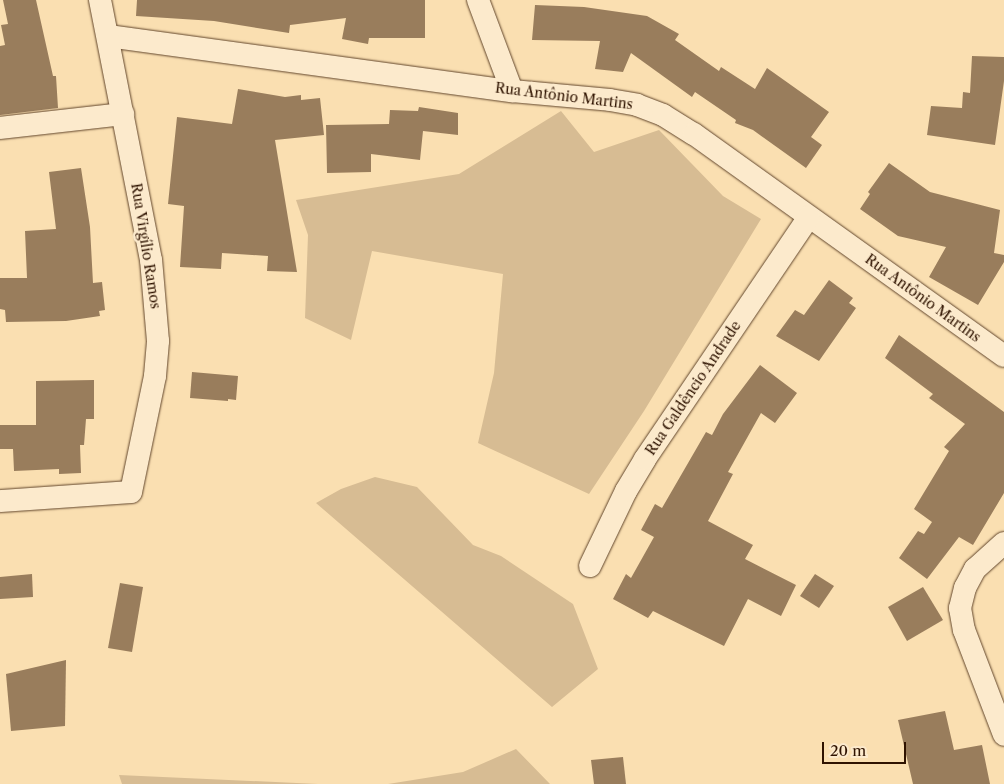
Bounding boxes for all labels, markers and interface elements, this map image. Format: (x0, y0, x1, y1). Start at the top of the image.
street label: Rua Antônio Martins (494, 79, 634, 113)
street label: Rua Virgílio Ramos (128, 182, 164, 310)
street label: Rua Antônio Martins (862, 250, 984, 346)
street label: Rua Galdêncio Andrade (642, 317, 744, 459)
scale bar (824, 732, 908, 764)
text: 20 m (830, 741, 866, 760)

